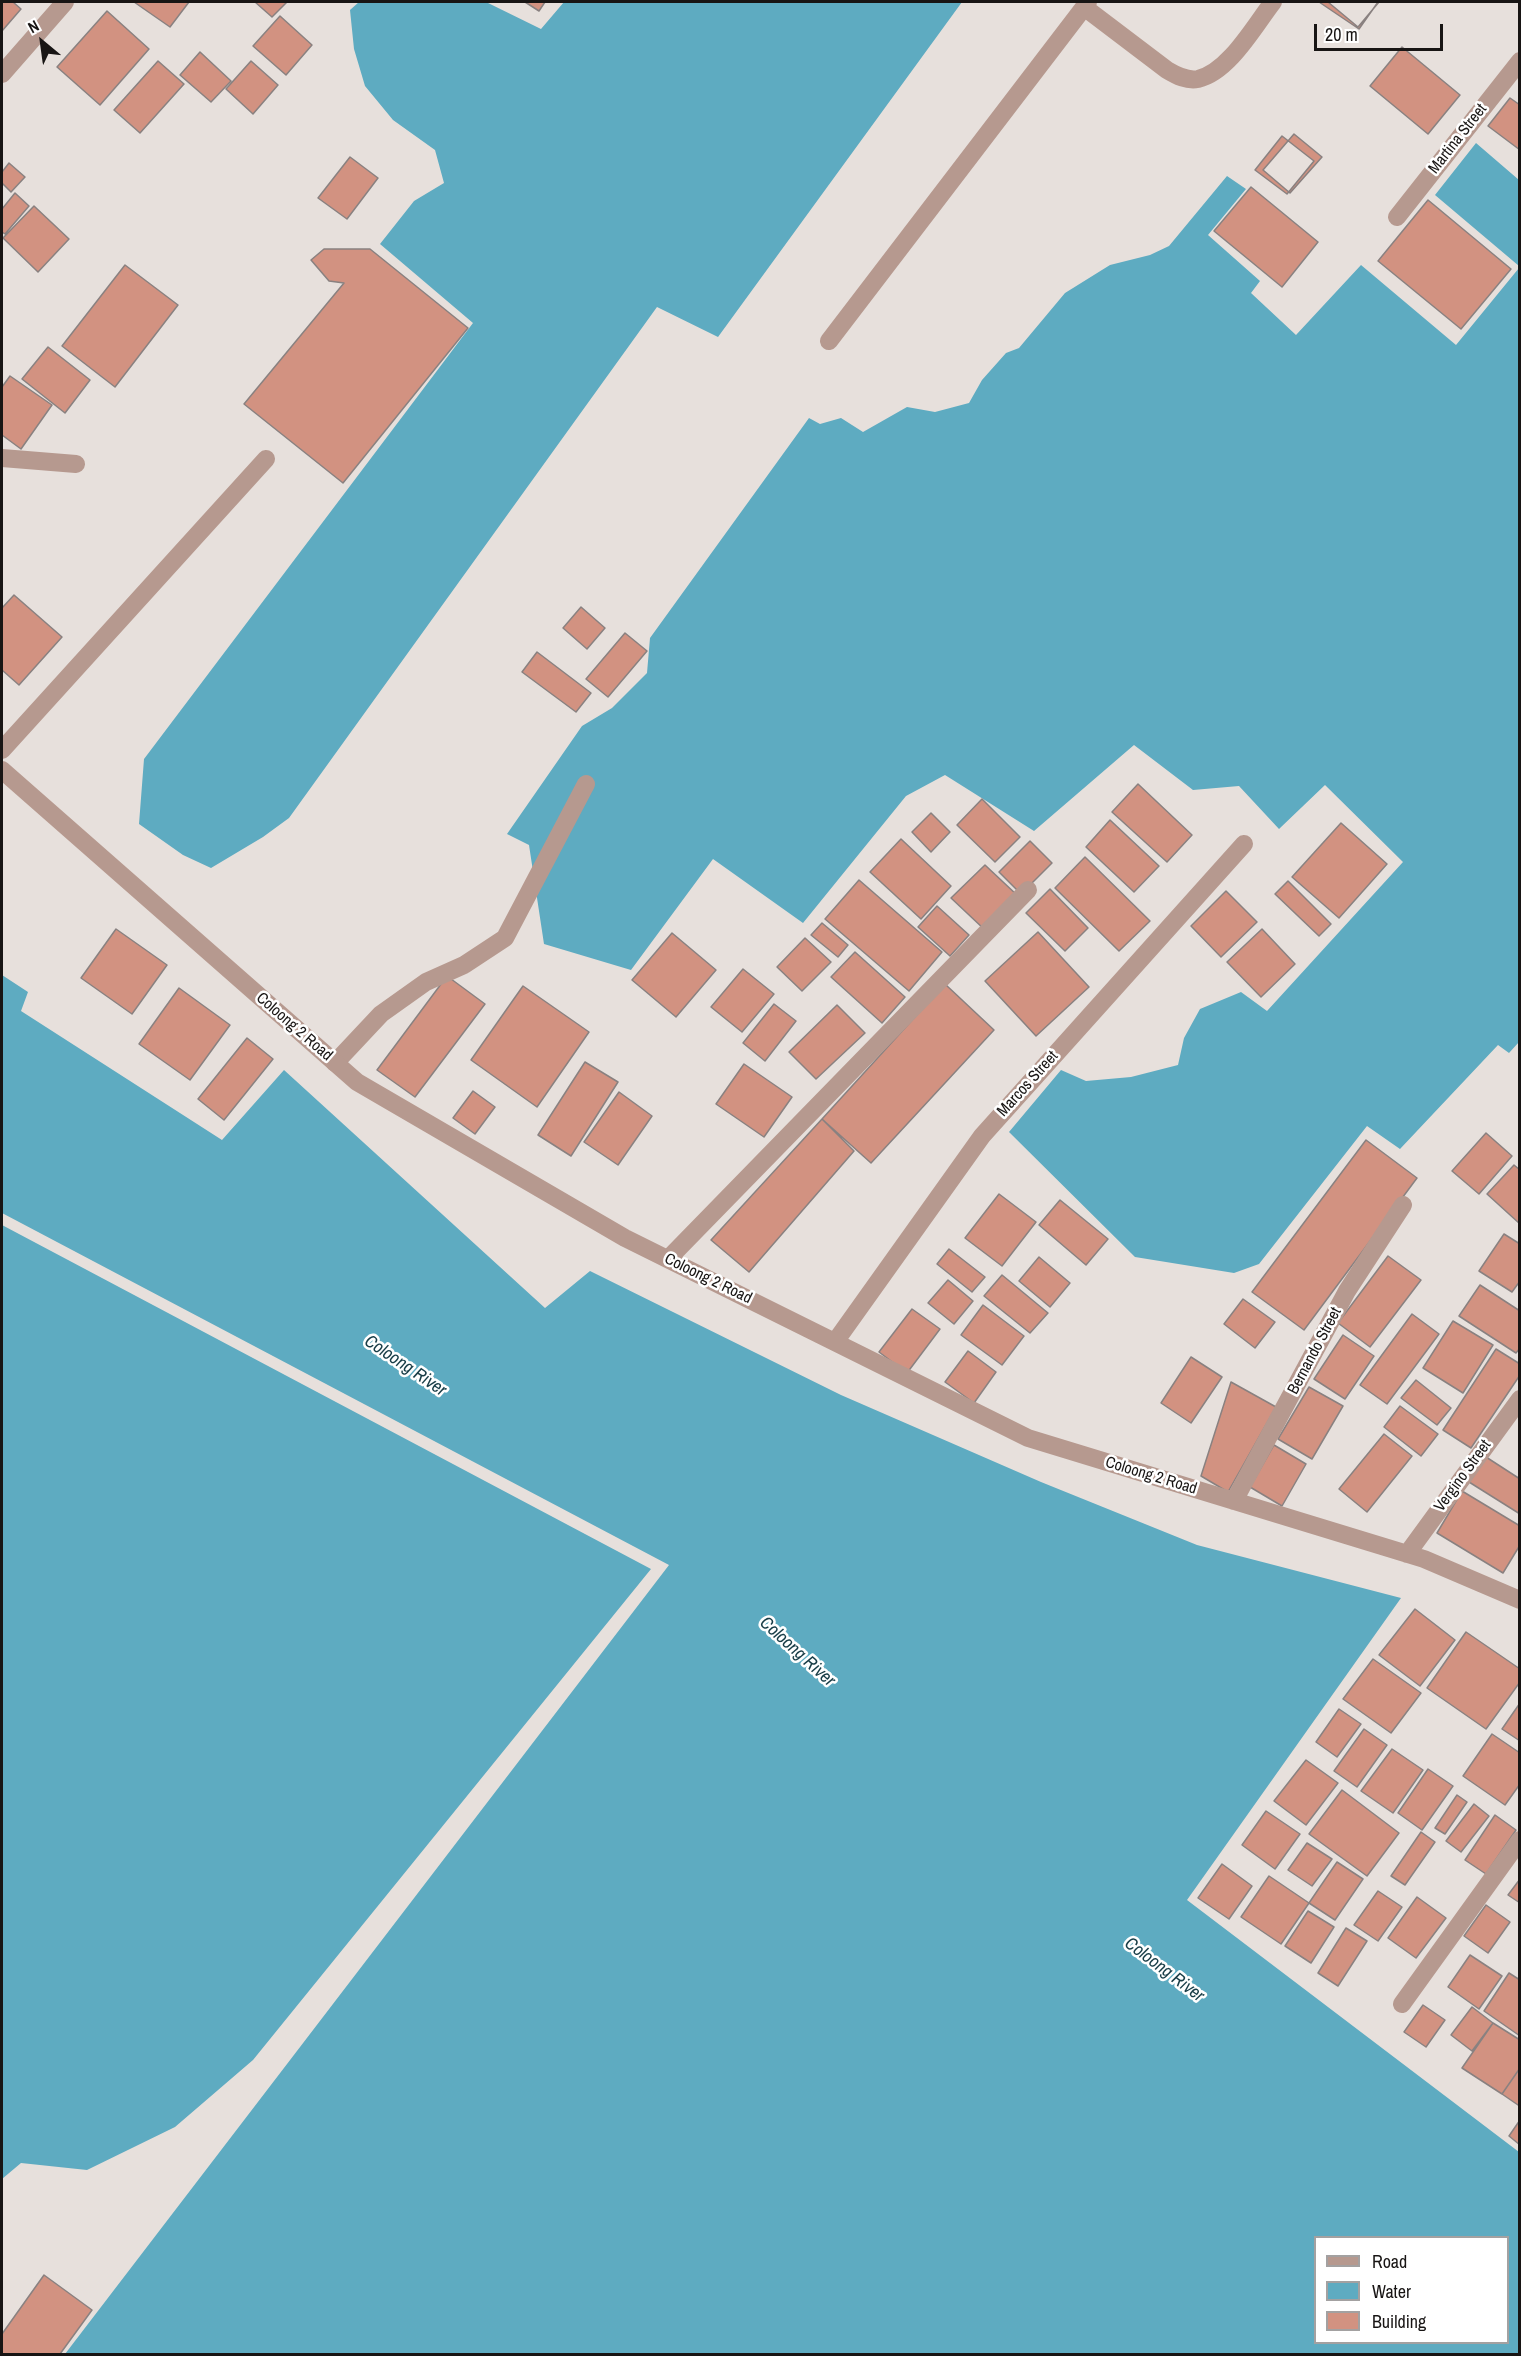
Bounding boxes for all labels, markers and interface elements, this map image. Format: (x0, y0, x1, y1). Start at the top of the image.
north arrow (12, 12, 72, 72)
scale bar (1317, 12, 1446, 50)
text: N (24, 14, 43, 38)
text: 20 m (1325, 22, 1358, 47)
street label: Martina Street (1425, 100, 1491, 178)
street label: Coloong 2 Road (252, 989, 336, 1065)
street label: Marcos Street (994, 1047, 1062, 1121)
street label: Coloong 2 Road (661, 1250, 755, 1308)
street label: Bernando Street (1284, 1304, 1346, 1398)
water label: Coloong River (360, 1331, 450, 1401)
street label: Vergino Street (1431, 1436, 1495, 1516)
street label: Coloong 2 Road (1103, 1453, 1199, 1499)
water label: Coloong River (755, 1612, 839, 1692)
water label: Coloong River (1120, 1933, 1208, 2007)
legend (1314, 2236, 1509, 2344)
text: Road (1372, 2249, 1407, 2274)
text: Water (1372, 2279, 1411, 2304)
text: Building (1372, 2309, 1426, 2334)

